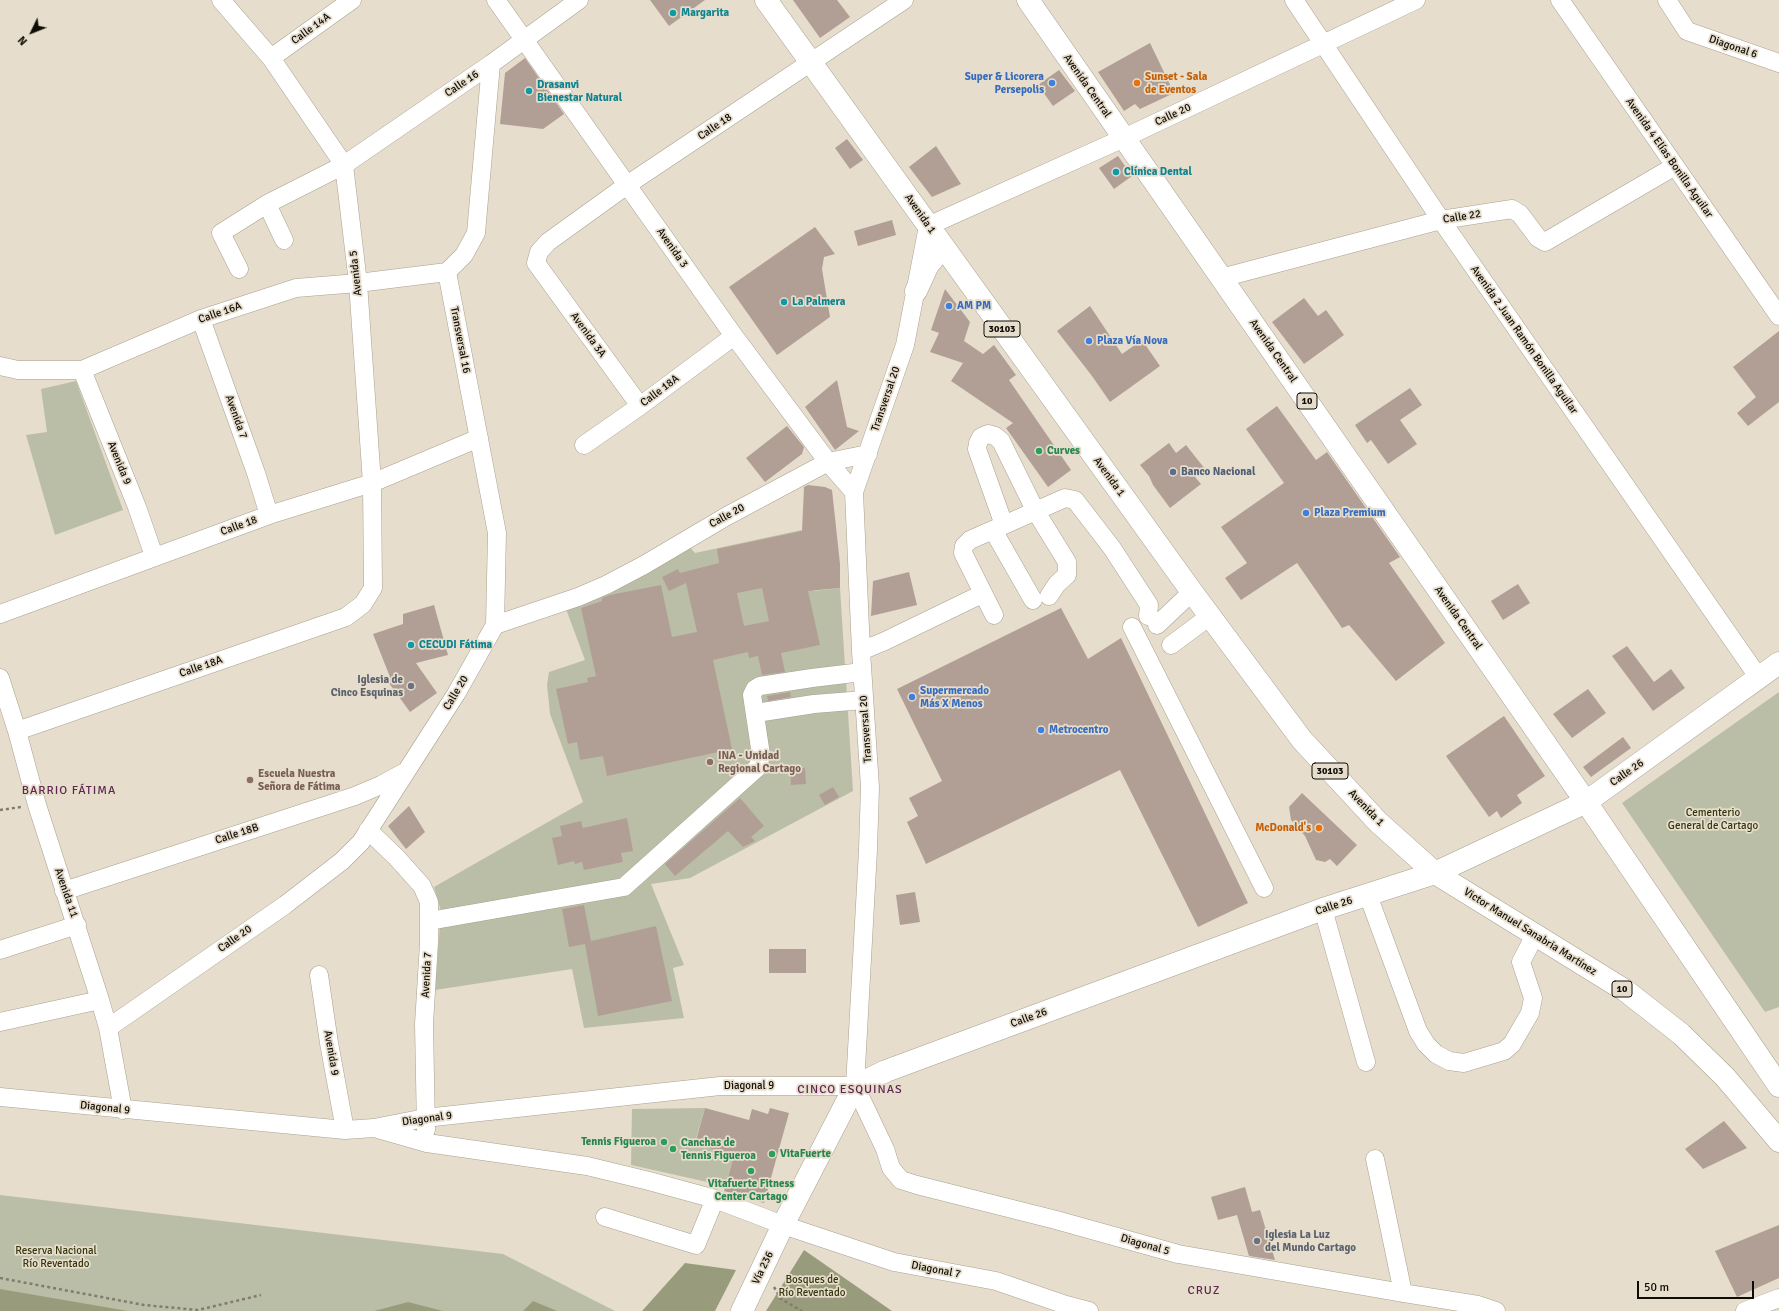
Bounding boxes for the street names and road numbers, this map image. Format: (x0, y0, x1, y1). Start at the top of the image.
street label: Calle 14A (289, 10, 333, 48)
street label: Diagonal 6 (1707, 33, 1759, 61)
street label: Avenida Central (1060, 52, 1114, 120)
street label: Calle 16 (442, 68, 482, 100)
street label: Avenida 4 Elías Bonilla Aguilar (1623, 96, 1715, 220)
street label: Calle 20 (1153, 101, 1193, 129)
street label: Calle 18 (695, 111, 735, 143)
street label: Avenida 1 (901, 192, 939, 236)
street label: Calle 22 (1442, 207, 1482, 227)
street label: Avenida 3 (653, 226, 691, 270)
street label: Avenida 5 (347, 250, 365, 296)
street label: Avenida 2 Juan Ramón Bonilla Aguilar (1468, 263, 1580, 417)
street label: Calle 16A (197, 299, 243, 327)
street label: Transversal 16 (447, 306, 473, 374)
street label: Avenida 3A (567, 310, 609, 360)
street label: Avenida Central (1246, 317, 1300, 385)
road number: 30103 (984, 321, 1020, 337)
street label: Transversal 20 (869, 365, 903, 433)
street label: Calle 18A (638, 372, 682, 410)
street label: Avenida 7 (222, 393, 250, 441)
road number: 10 (1297, 393, 1317, 409)
street label: Avenida 9 (104, 439, 134, 487)
street label: Avenida 1 (1090, 455, 1128, 499)
street label: Calle 20 (707, 501, 747, 531)
street label: Calle 18 (219, 513, 259, 539)
street label: Avenida Central (1431, 584, 1485, 652)
street label: Calle 18A (178, 653, 224, 681)
street label: Calle 20 (441, 673, 471, 713)
street label: Transversal 20 (857, 695, 875, 763)
street label: Calle 26 (1608, 757, 1646, 789)
road number: 30103 (1312, 763, 1348, 779)
street label: Avenida 1 (1345, 787, 1387, 829)
street label: Calle 18B (214, 821, 260, 847)
street label: Avenida 11 (51, 866, 81, 920)
street label: Victor Manuel Sanabria Martínez (1461, 885, 1599, 979)
street label: Calle 26 (1314, 894, 1354, 918)
street label: Calle 20 (216, 923, 254, 955)
street label: Avenida 7 (419, 952, 435, 998)
road number: 10 (1612, 981, 1632, 997)
street label: Calle 26 (1009, 1005, 1049, 1031)
street label: Avenida 9 (321, 1029, 341, 1077)
street label: Diagonal 9 (724, 1079, 774, 1093)
street label: Diagonal 9 (79, 1099, 131, 1117)
street label: Diagonal 9 (401, 1109, 453, 1129)
street label: Diagonal 5 (1119, 1232, 1171, 1258)
street label: Vía 236 (749, 1249, 777, 1287)
street label: Diagonal 7 (910, 1259, 962, 1281)

